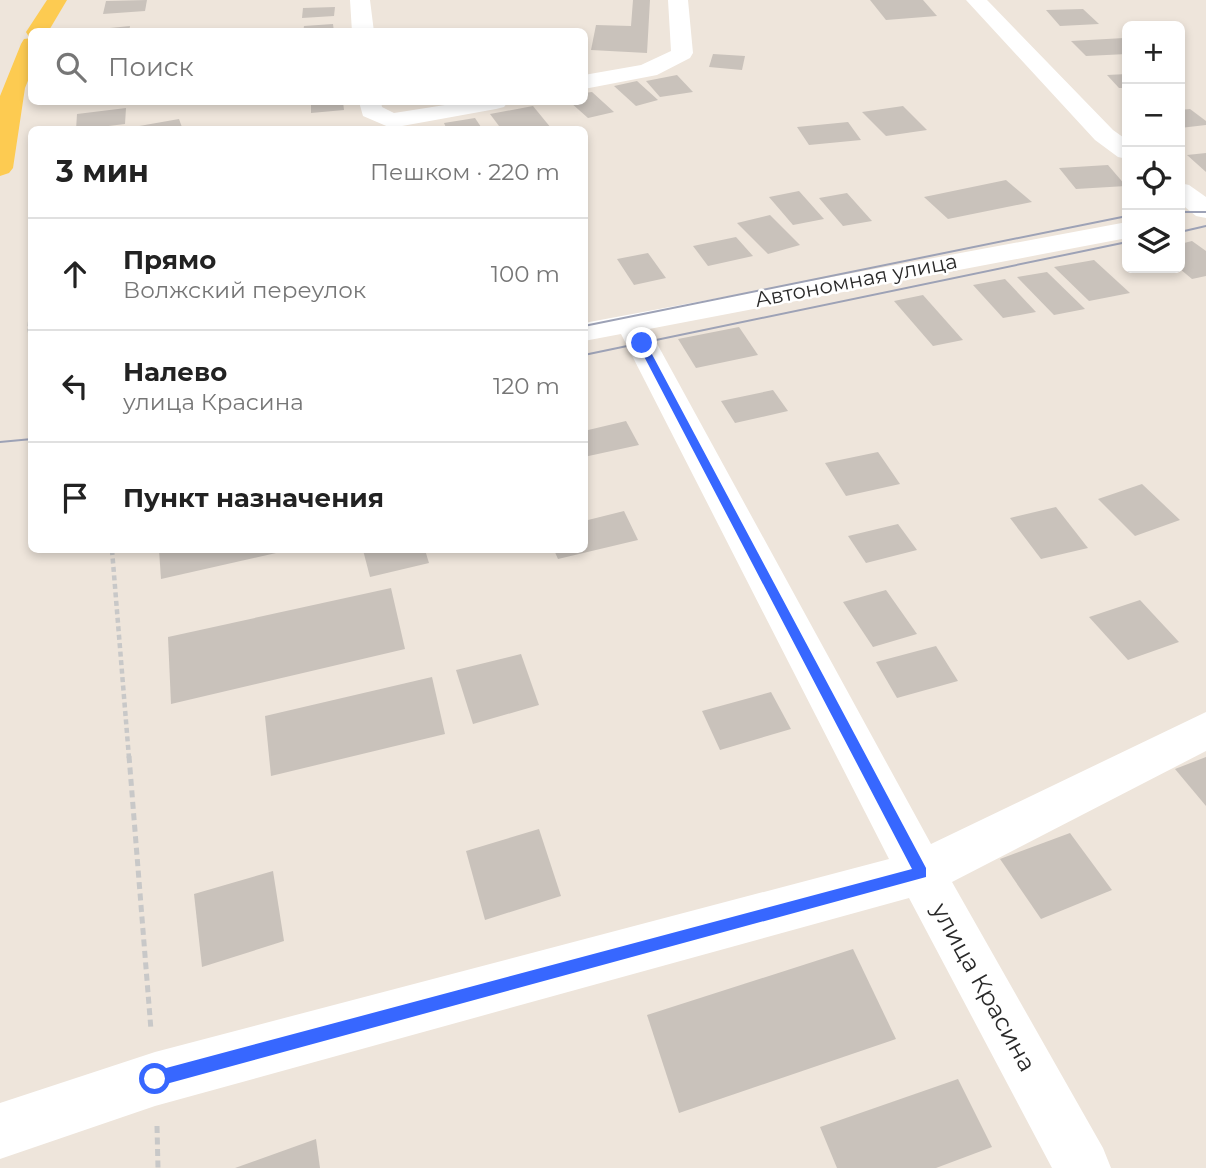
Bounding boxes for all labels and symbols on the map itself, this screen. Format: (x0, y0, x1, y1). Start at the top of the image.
street label: Автономная улица (753, 248, 959, 312)
route end (626, 327, 657, 358)
street label: улица Красина (925, 897, 1042, 1076)
route start (139, 1063, 170, 1094)

